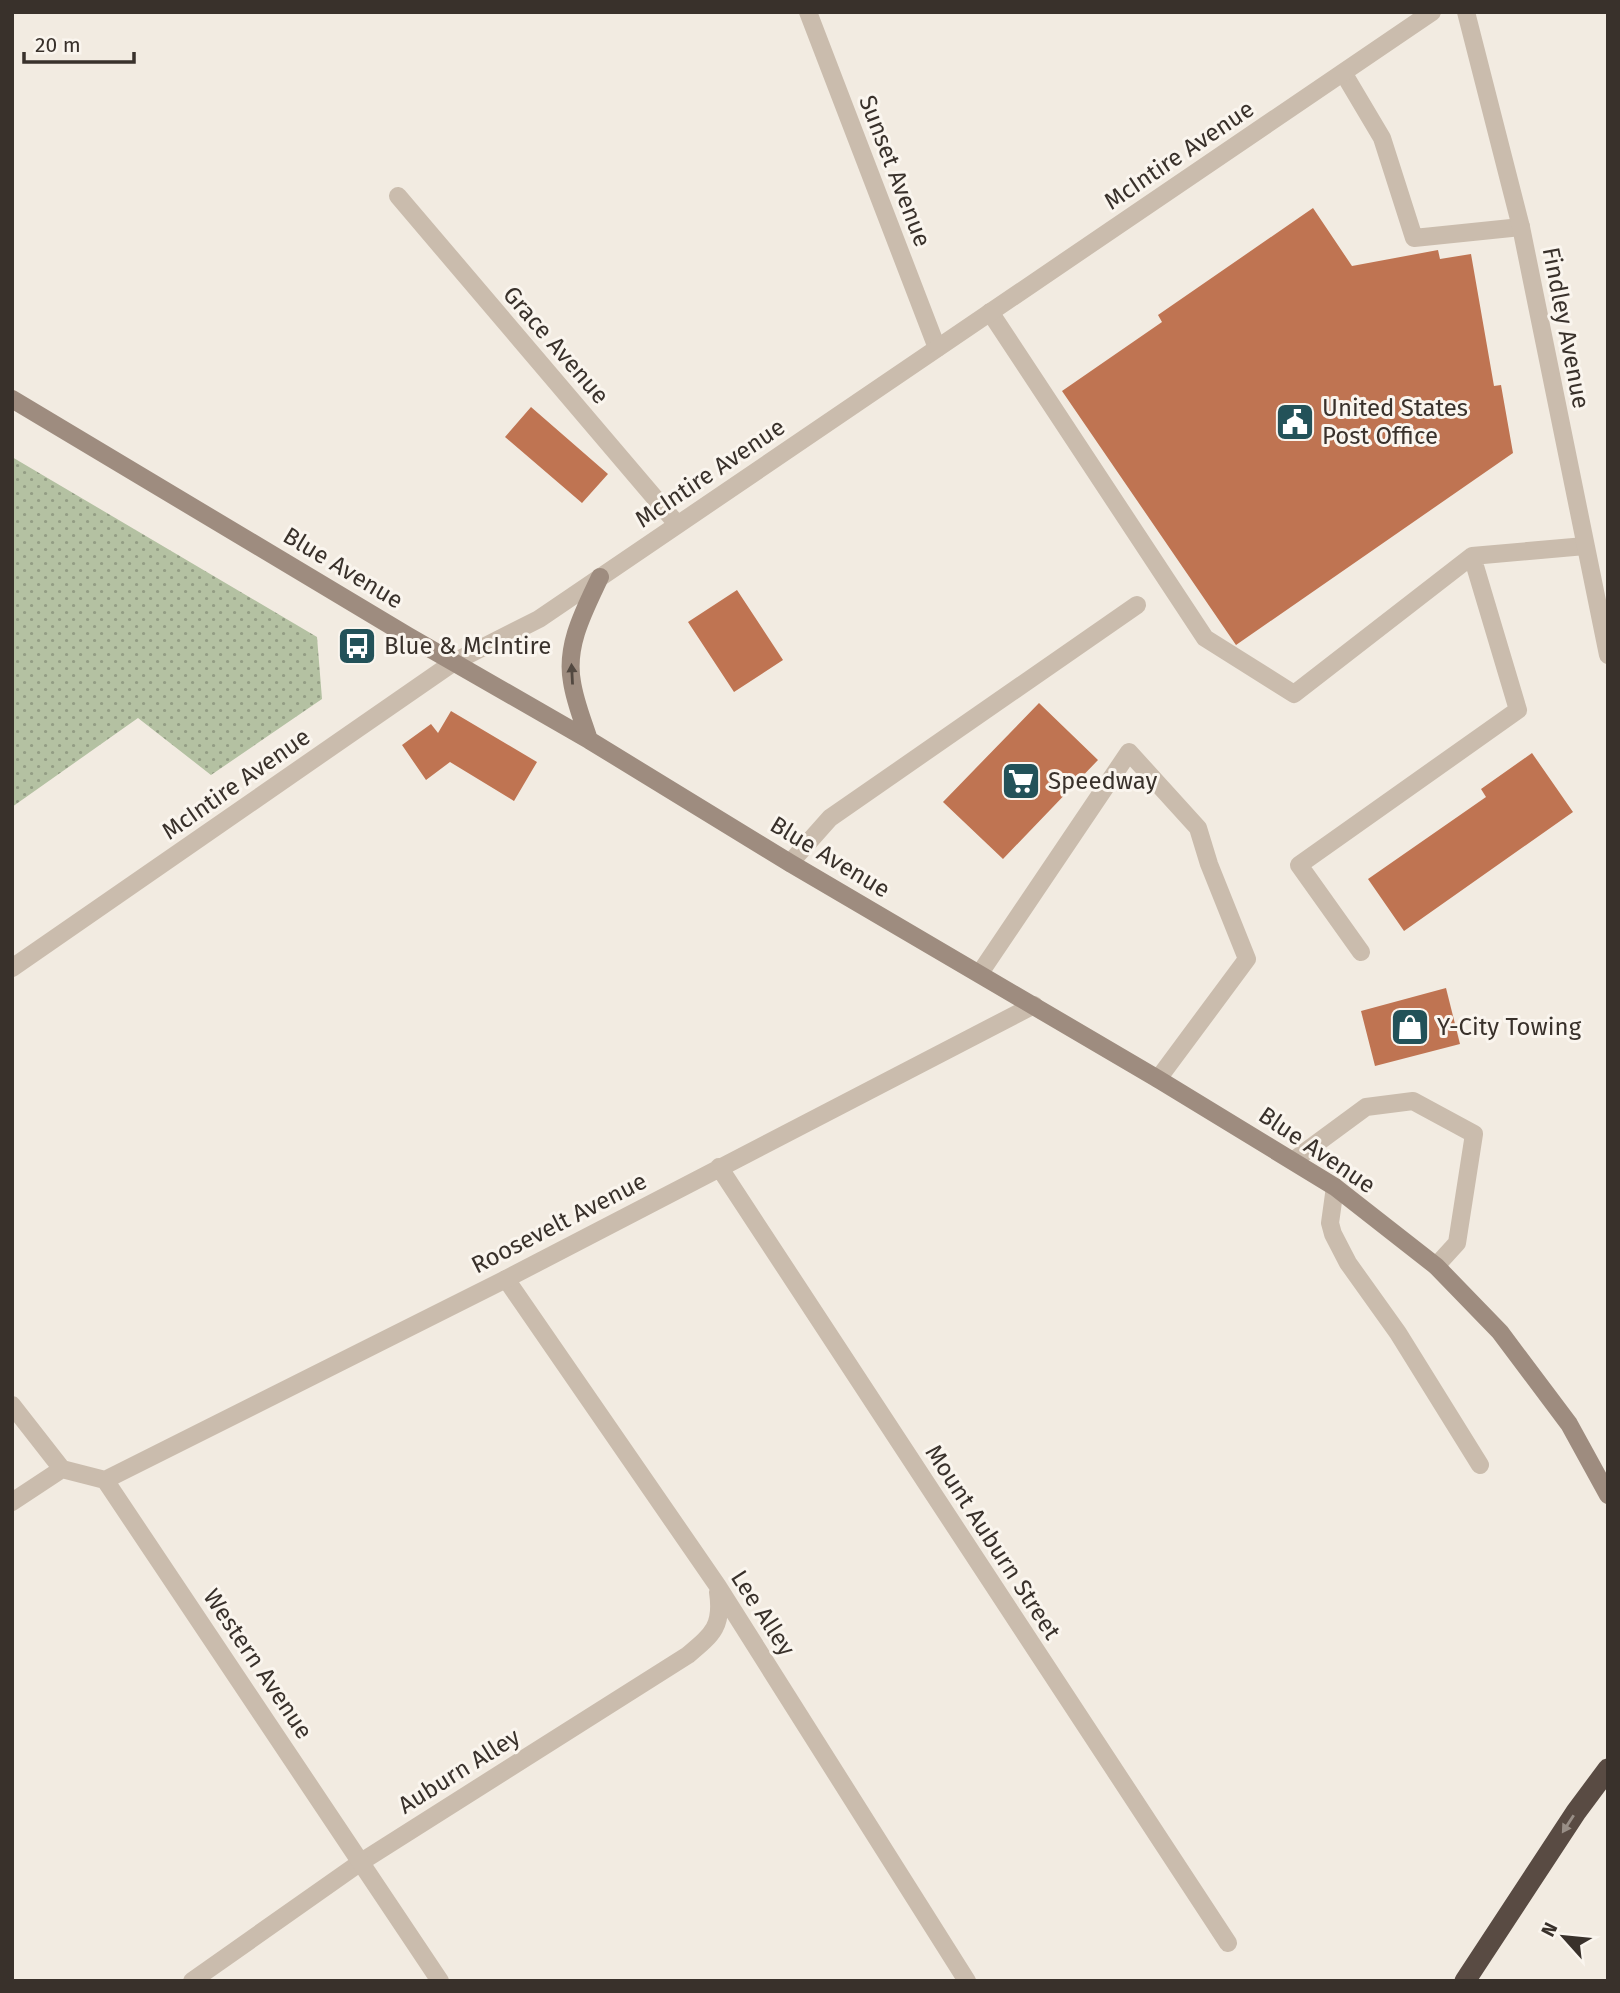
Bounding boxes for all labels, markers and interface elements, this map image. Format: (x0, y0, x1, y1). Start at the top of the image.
scale bar (24, 21, 135, 65)
text: 20 m (35, 32, 81, 58)
street label: Sunset Avenue (853, 91, 937, 251)
street label: McIntire Avenue (1099, 95, 1259, 215)
street label: Findley Avenue (1537, 245, 1595, 411)
street label: Grace Avenue (497, 280, 615, 410)
place label: United States Post Office (1322, 394, 1468, 450)
public building icon: United States Post Office (1274, 401, 1316, 443)
street label: McIntire Avenue (630, 413, 790, 533)
street label: Blue Avenue (278, 521, 408, 615)
bus stop icon: Blue & McIntire (336, 625, 378, 667)
place label: Blue & McIntire (384, 632, 551, 660)
one-way arrow (567, 663, 578, 685)
street label: McIntire Avenue (157, 723, 315, 845)
supermarket icon: Speedway (1000, 760, 1042, 802)
place label: Speedway (1048, 767, 1157, 795)
street label: Blue Avenue (765, 810, 895, 904)
shop icon: Y-City Towing (1389, 1006, 1431, 1048)
place label: Y-City Towing (1437, 1013, 1582, 1041)
street label: Blue Avenue (1253, 1101, 1381, 1199)
street label: Roosevelt Avenue (467, 1167, 651, 1279)
street label: Mount Auburn Street (920, 1439, 1067, 1645)
street label: Lee Alley (725, 1565, 801, 1661)
street label: Western Avenue (198, 1584, 318, 1744)
street label: Auburn Alley (393, 1722, 525, 1819)
one-way arrow (1562, 1815, 1575, 1834)
north arrow (1529, 1902, 1599, 1972)
text: N (1536, 1919, 1562, 1940)

